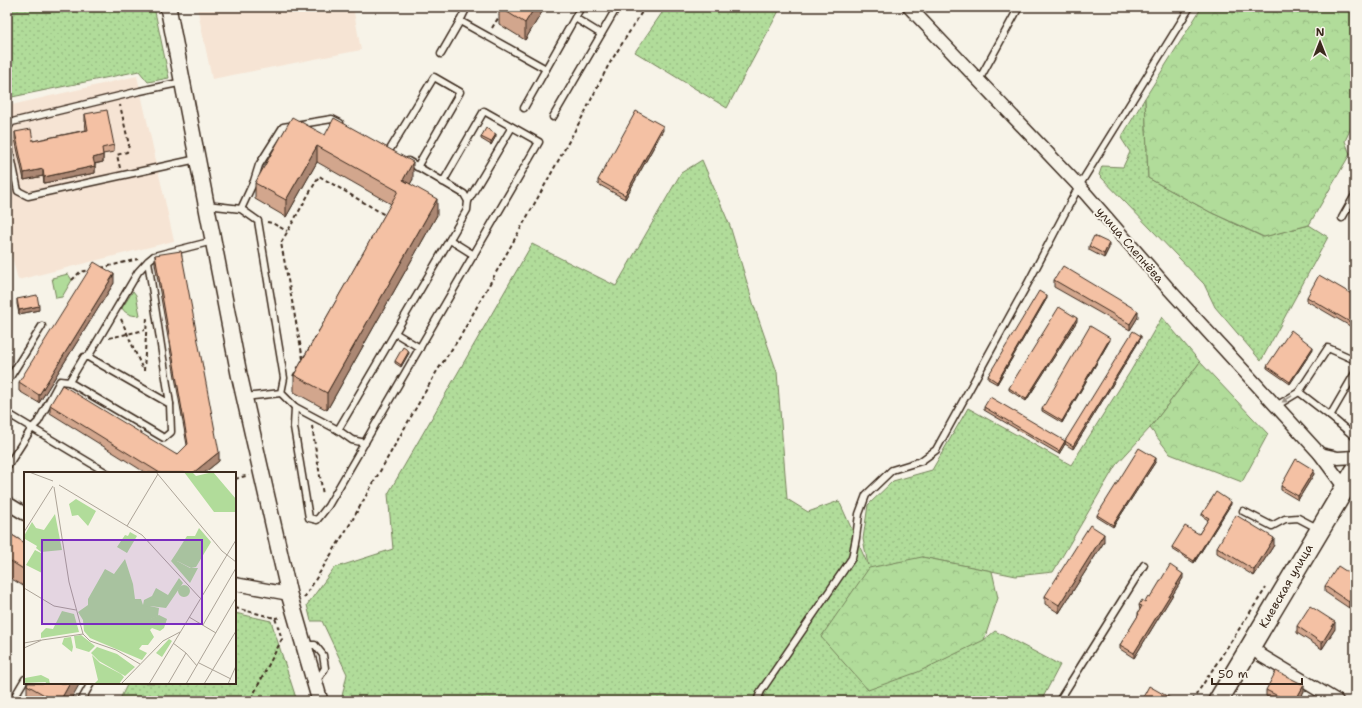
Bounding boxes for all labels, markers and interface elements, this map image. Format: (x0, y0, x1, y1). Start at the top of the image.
north arrow (1300, 22, 1340, 62)
text: N (1316, 25, 1325, 40)
street label: улица Слепнёва (1093, 204, 1168, 287)
one-way arrow (1282, 395, 1292, 403)
inset map (24, 472, 236, 684)
street label: Киевская улица (1255, 541, 1317, 631)
scale bar (1212, 660, 1302, 686)
text: 50 m (1218, 666, 1248, 682)

